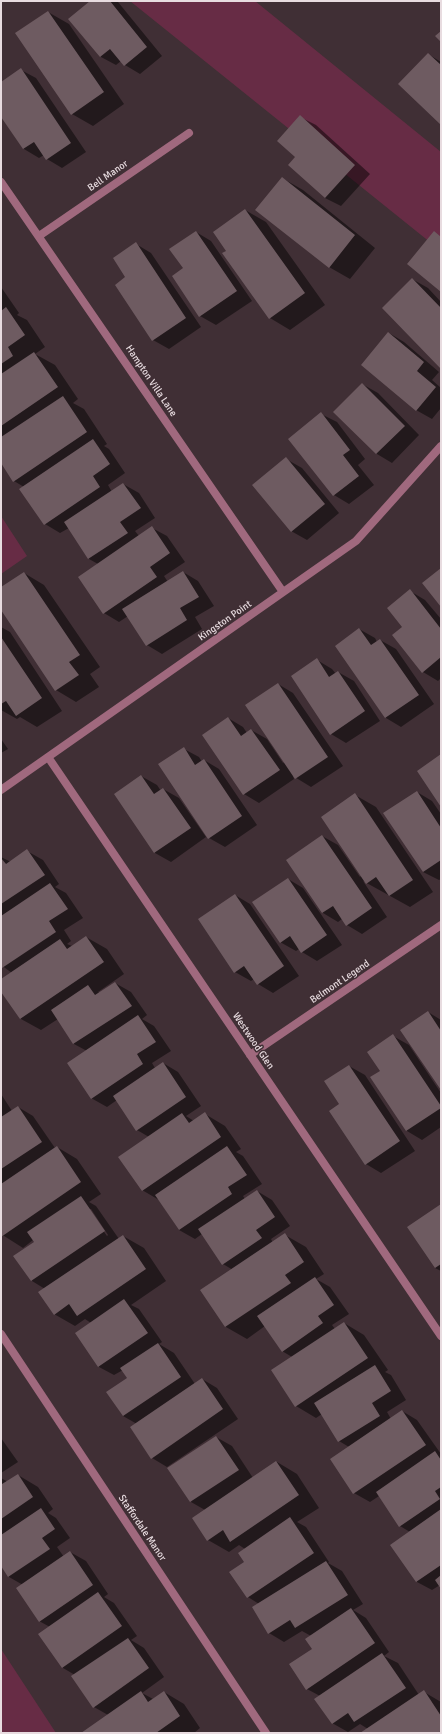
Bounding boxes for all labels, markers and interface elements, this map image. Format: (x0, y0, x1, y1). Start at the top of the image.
street label: Bell Manor (86, 158, 130, 194)
street label: Hampton Villa Lane (123, 343, 179, 419)
street label: Kingston Point (196, 598, 254, 644)
street label: Belmont Legend (308, 958, 372, 1006)
street label: Westwood Glen (230, 1010, 276, 1072)
street label: Staffordale Manor (115, 1493, 169, 1563)

